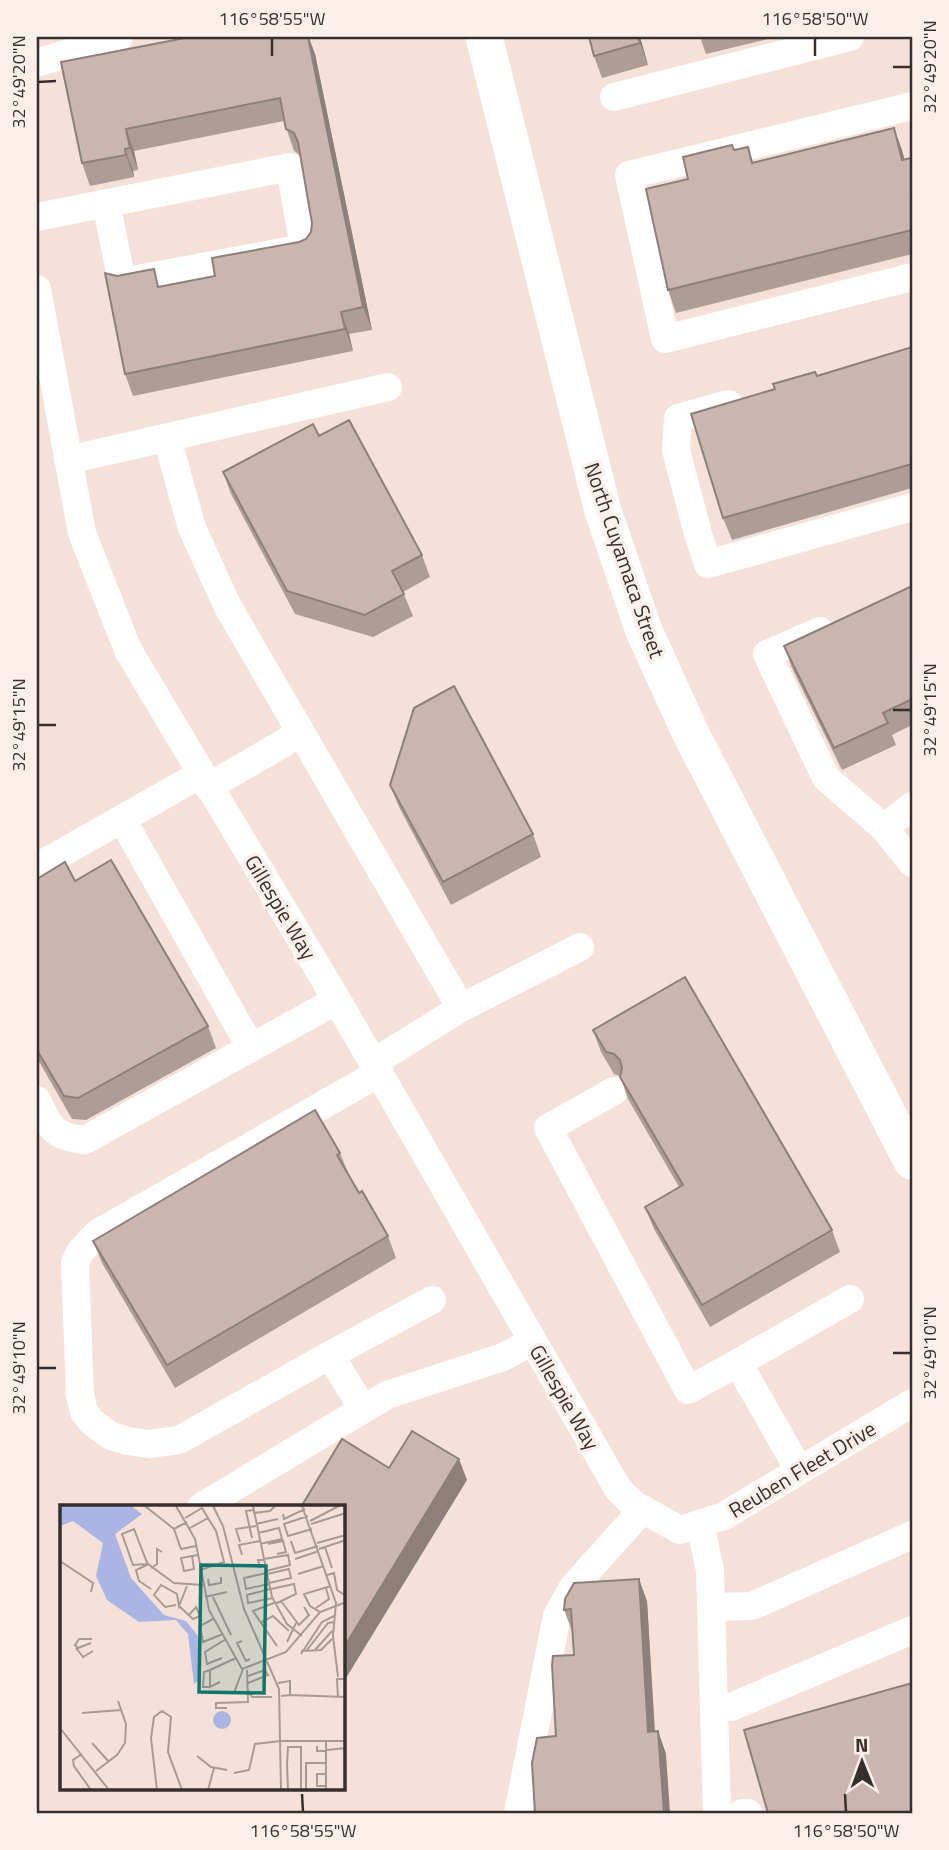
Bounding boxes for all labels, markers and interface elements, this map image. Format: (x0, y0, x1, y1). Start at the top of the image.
text: 116°58'55"W (218, 5, 326, 32)
text: 116°58'50"W (761, 5, 869, 32)
text: 32°49'20"N (916, 20, 943, 114)
text: 32°49'20"N (5, 35, 32, 129)
street label: North Cuyamaca Street (576, 458, 674, 663)
text: 32°49'15"N (916, 663, 943, 757)
text: 32°49'15"N (5, 678, 32, 772)
street label: Gillespie Way (237, 848, 325, 966)
text: 32°49'10"N (916, 1306, 943, 1400)
text: 32°49'10"N (5, 1321, 32, 1415)
street label: Gillespie Way (522, 1338, 608, 1456)
street label: Reuben Fleet Drive (722, 1412, 882, 1526)
inset map (60, 1505, 345, 1790)
north arrow (827, 1728, 897, 1798)
text: N (855, 1730, 869, 1759)
text: 116°58'55"W (249, 1817, 357, 1844)
text: 116°58'50"W (792, 1817, 900, 1844)

